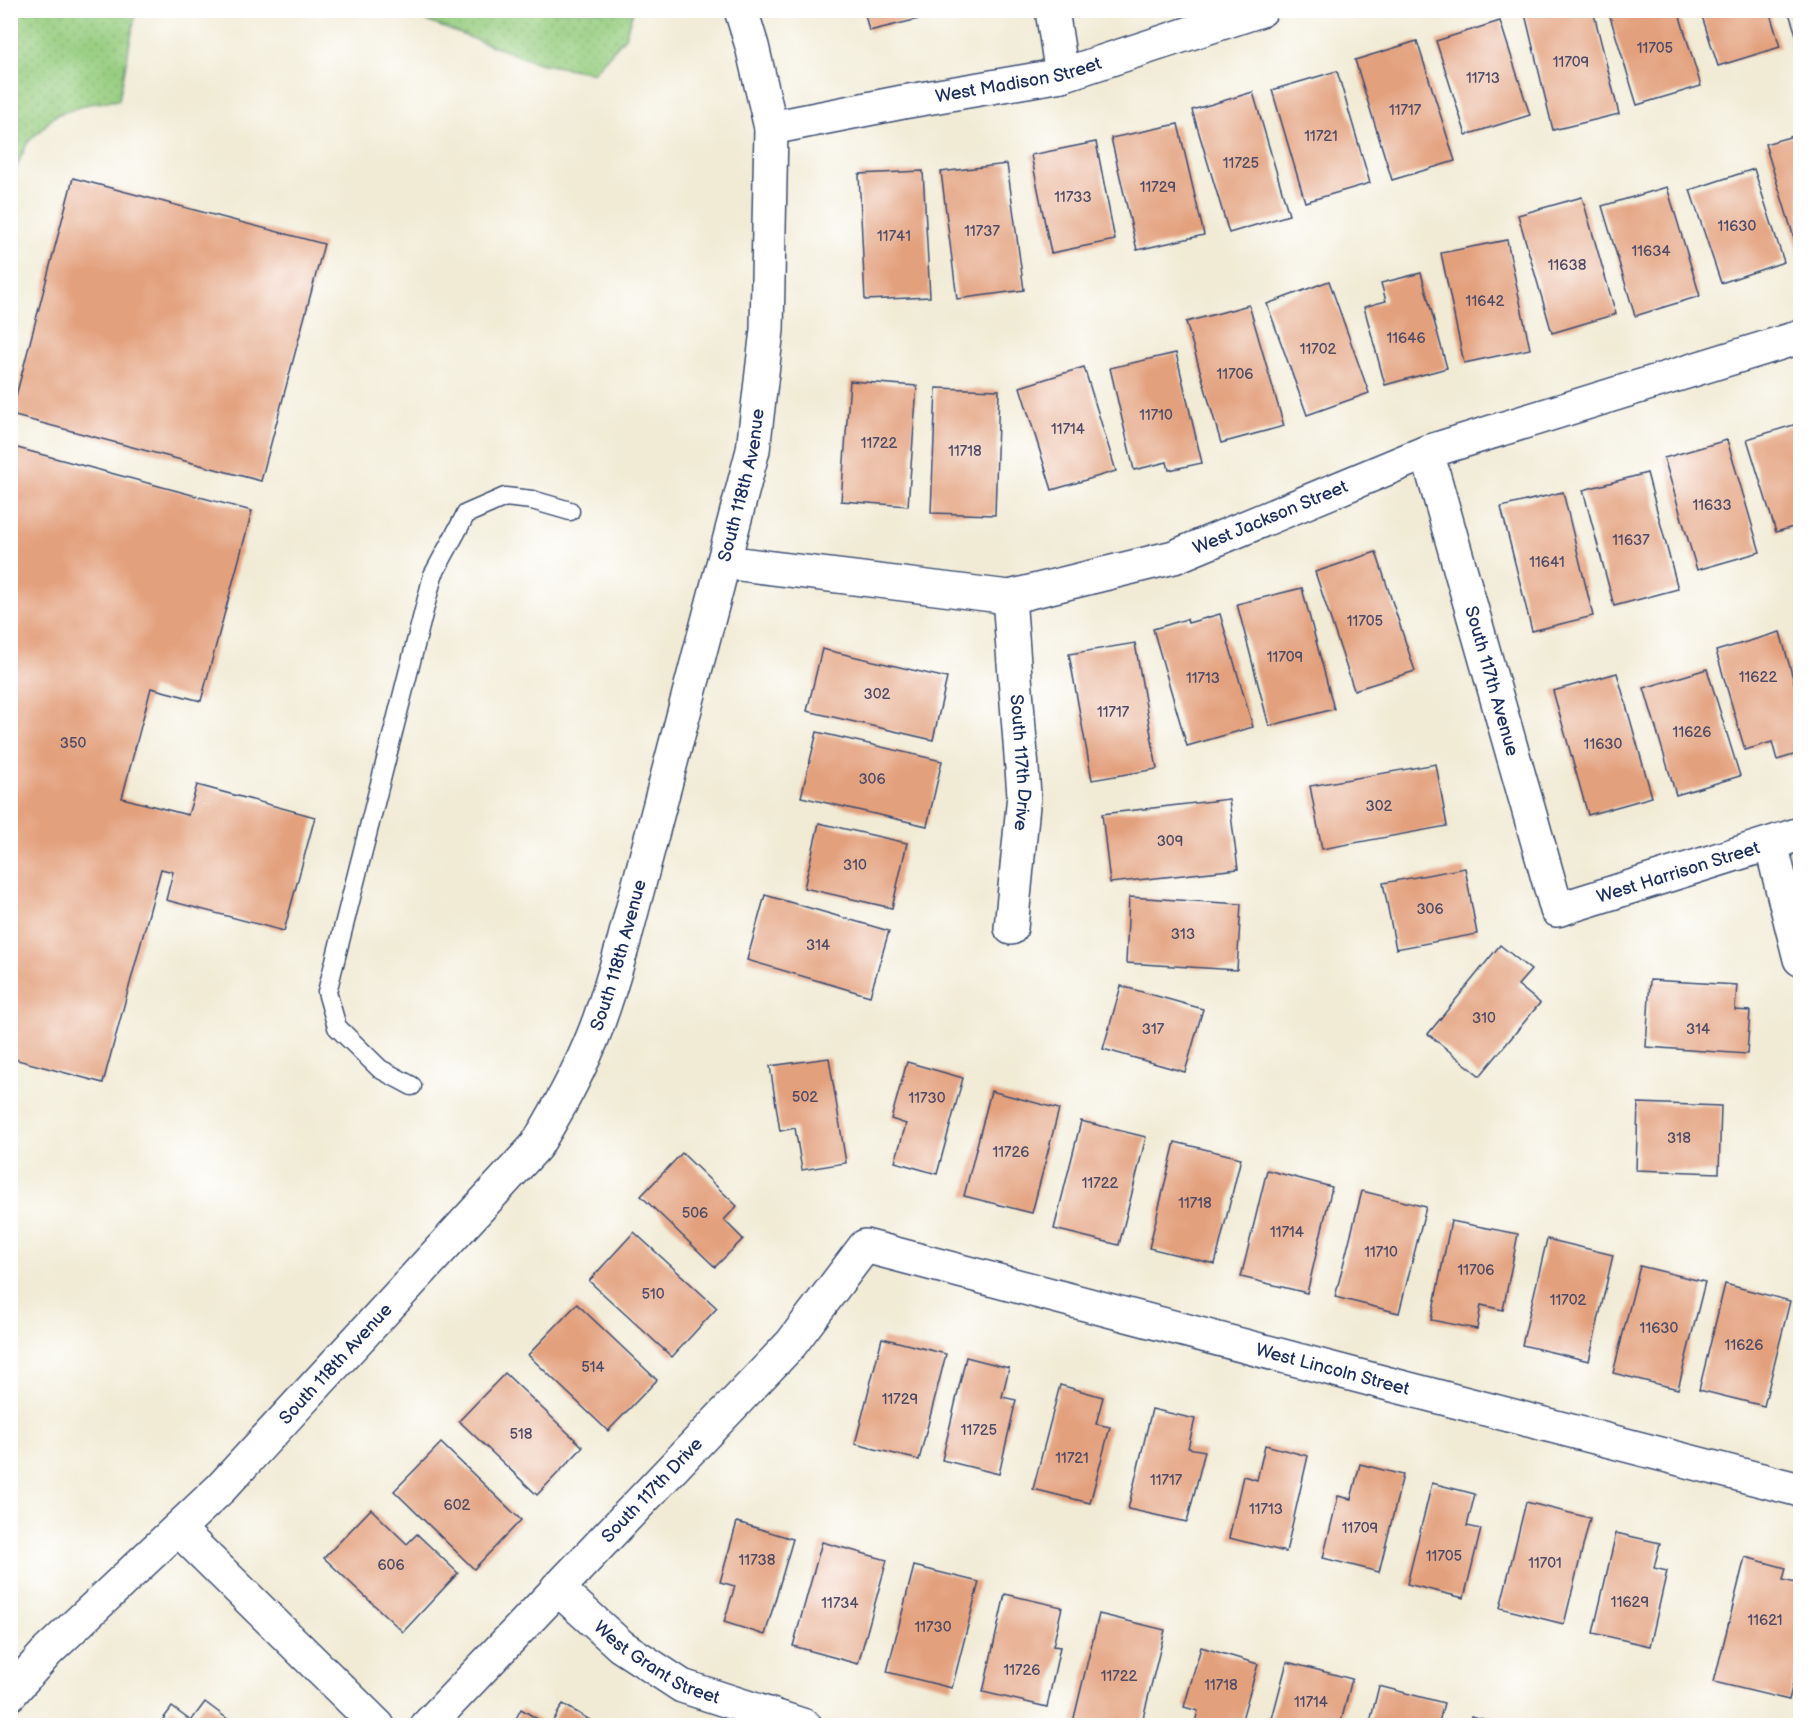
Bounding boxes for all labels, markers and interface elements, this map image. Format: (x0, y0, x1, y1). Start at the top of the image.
house number: 11705 (1637, 39, 1673, 58)
street label: West Madison Street (934, 52, 1104, 107)
house number: 11709 (1553, 53, 1589, 72)
house number: 11713 (1466, 69, 1500, 88)
house number: 11717 (1389, 101, 1422, 120)
house number: 11721 (1304, 127, 1338, 146)
house number: 11725 (1223, 154, 1259, 173)
house number: 11729 (1140, 178, 1176, 197)
house number: 11733 (1054, 188, 1092, 207)
house number: 11630 (1718, 217, 1757, 236)
house number: 11737 (964, 222, 1000, 241)
house number: 11741 (877, 227, 911, 246)
house number: 11634 (1631, 242, 1671, 261)
house number: 11638 (1548, 256, 1587, 275)
house number: 11642 (1466, 292, 1505, 311)
house number: 11646 (1386, 329, 1426, 348)
house number: 11702 (1300, 340, 1336, 359)
house number: 11706 (1217, 365, 1253, 384)
house number: 11710 (1139, 406, 1173, 425)
street label: South 118th Avenue (714, 407, 768, 564)
house number: 11714 (1051, 420, 1085, 439)
house number: 11722 (861, 434, 897, 453)
house number: 11718 (948, 442, 982, 461)
street label: West Jackson Street (1190, 476, 1351, 558)
house number: 11633 (1692, 496, 1732, 515)
house number: 11637 (1612, 531, 1650, 550)
house number: 11641 (1529, 553, 1565, 572)
street label: South 117th Avenue (1461, 604, 1523, 759)
house number: 11705 (1347, 612, 1383, 631)
house number: 11709 (1267, 648, 1303, 667)
house number: 11622 (1739, 668, 1777, 687)
house number: 11713 (1186, 669, 1220, 688)
house number: 302 (864, 685, 891, 704)
street label: South 117th Drive (1006, 693, 1035, 832)
house number: 11717 (1097, 703, 1130, 722)
house number: 11626 (1673, 723, 1711, 742)
house number: 350 (60, 734, 86, 753)
house number: 11630 (1584, 735, 1623, 754)
house number: 306 (858, 770, 886, 789)
house number: 302 (1366, 797, 1393, 816)
house number: 309 (1157, 832, 1183, 851)
street label: West Harrison Street (1594, 837, 1762, 907)
house number: 310 (843, 856, 867, 875)
street label: South 118th Avenue (586, 877, 650, 1034)
house number: 306 (1416, 900, 1444, 919)
house number: 313 (1171, 925, 1195, 944)
house number: 314 (806, 936, 830, 955)
house number: 310 (1472, 1009, 1496, 1028)
house number: 317 (1142, 1020, 1165, 1039)
house number: 314 (1686, 1020, 1710, 1039)
house number: 502 (792, 1088, 818, 1107)
house number: 11730 (908, 1089, 946, 1108)
house number: 318 (1667, 1129, 1691, 1148)
house number: 11726 (993, 1143, 1030, 1162)
house number: 11722 (1082, 1174, 1118, 1193)
house number: 11718 (1178, 1194, 1212, 1213)
house number: 506 (682, 1204, 708, 1223)
house number: 11714 (1270, 1223, 1304, 1242)
house number: 11710 (1364, 1243, 1398, 1262)
house number: 11706 (1458, 1261, 1494, 1280)
house number: 510 (641, 1285, 665, 1304)
house number: 11702 (1550, 1291, 1586, 1310)
street label: South 118th Avenue (275, 1299, 396, 1428)
house number: 11630 (1640, 1319, 1679, 1338)
house number: 11626 (1725, 1336, 1763, 1355)
street label: West Lincoln Street (1253, 1339, 1412, 1399)
house number: 514 (581, 1358, 605, 1377)
house number: 11729 (882, 1390, 918, 1409)
house number: 11725 (961, 1421, 997, 1440)
house number: 518 (509, 1425, 533, 1444)
street label: South 117th Drive (597, 1433, 707, 1547)
house number: 11721 (1055, 1449, 1089, 1468)
house number: 11717 (1150, 1471, 1183, 1490)
house number: 602 (444, 1496, 471, 1515)
house number: 11713 (1249, 1500, 1283, 1519)
house number: 11709 (1342, 1519, 1378, 1538)
house number: 11705 (1426, 1547, 1462, 1566)
house number: 11738 (739, 1551, 776, 1570)
house number: 11701 (1528, 1554, 1562, 1573)
house number: 606 (377, 1556, 405, 1575)
house number: 11629 (1611, 1593, 1649, 1612)
house number: 11734 (821, 1594, 859, 1613)
house number: 11621 (1747, 1611, 1783, 1630)
street label: West Grant Street (590, 1616, 723, 1708)
house number: 11730 (914, 1618, 952, 1637)
house number: 11726 (1004, 1661, 1041, 1680)
house number: 11722 (1101, 1667, 1137, 1686)
house number: 11718 (1204, 1676, 1238, 1695)
house number: 11714 (1294, 1693, 1328, 1712)

